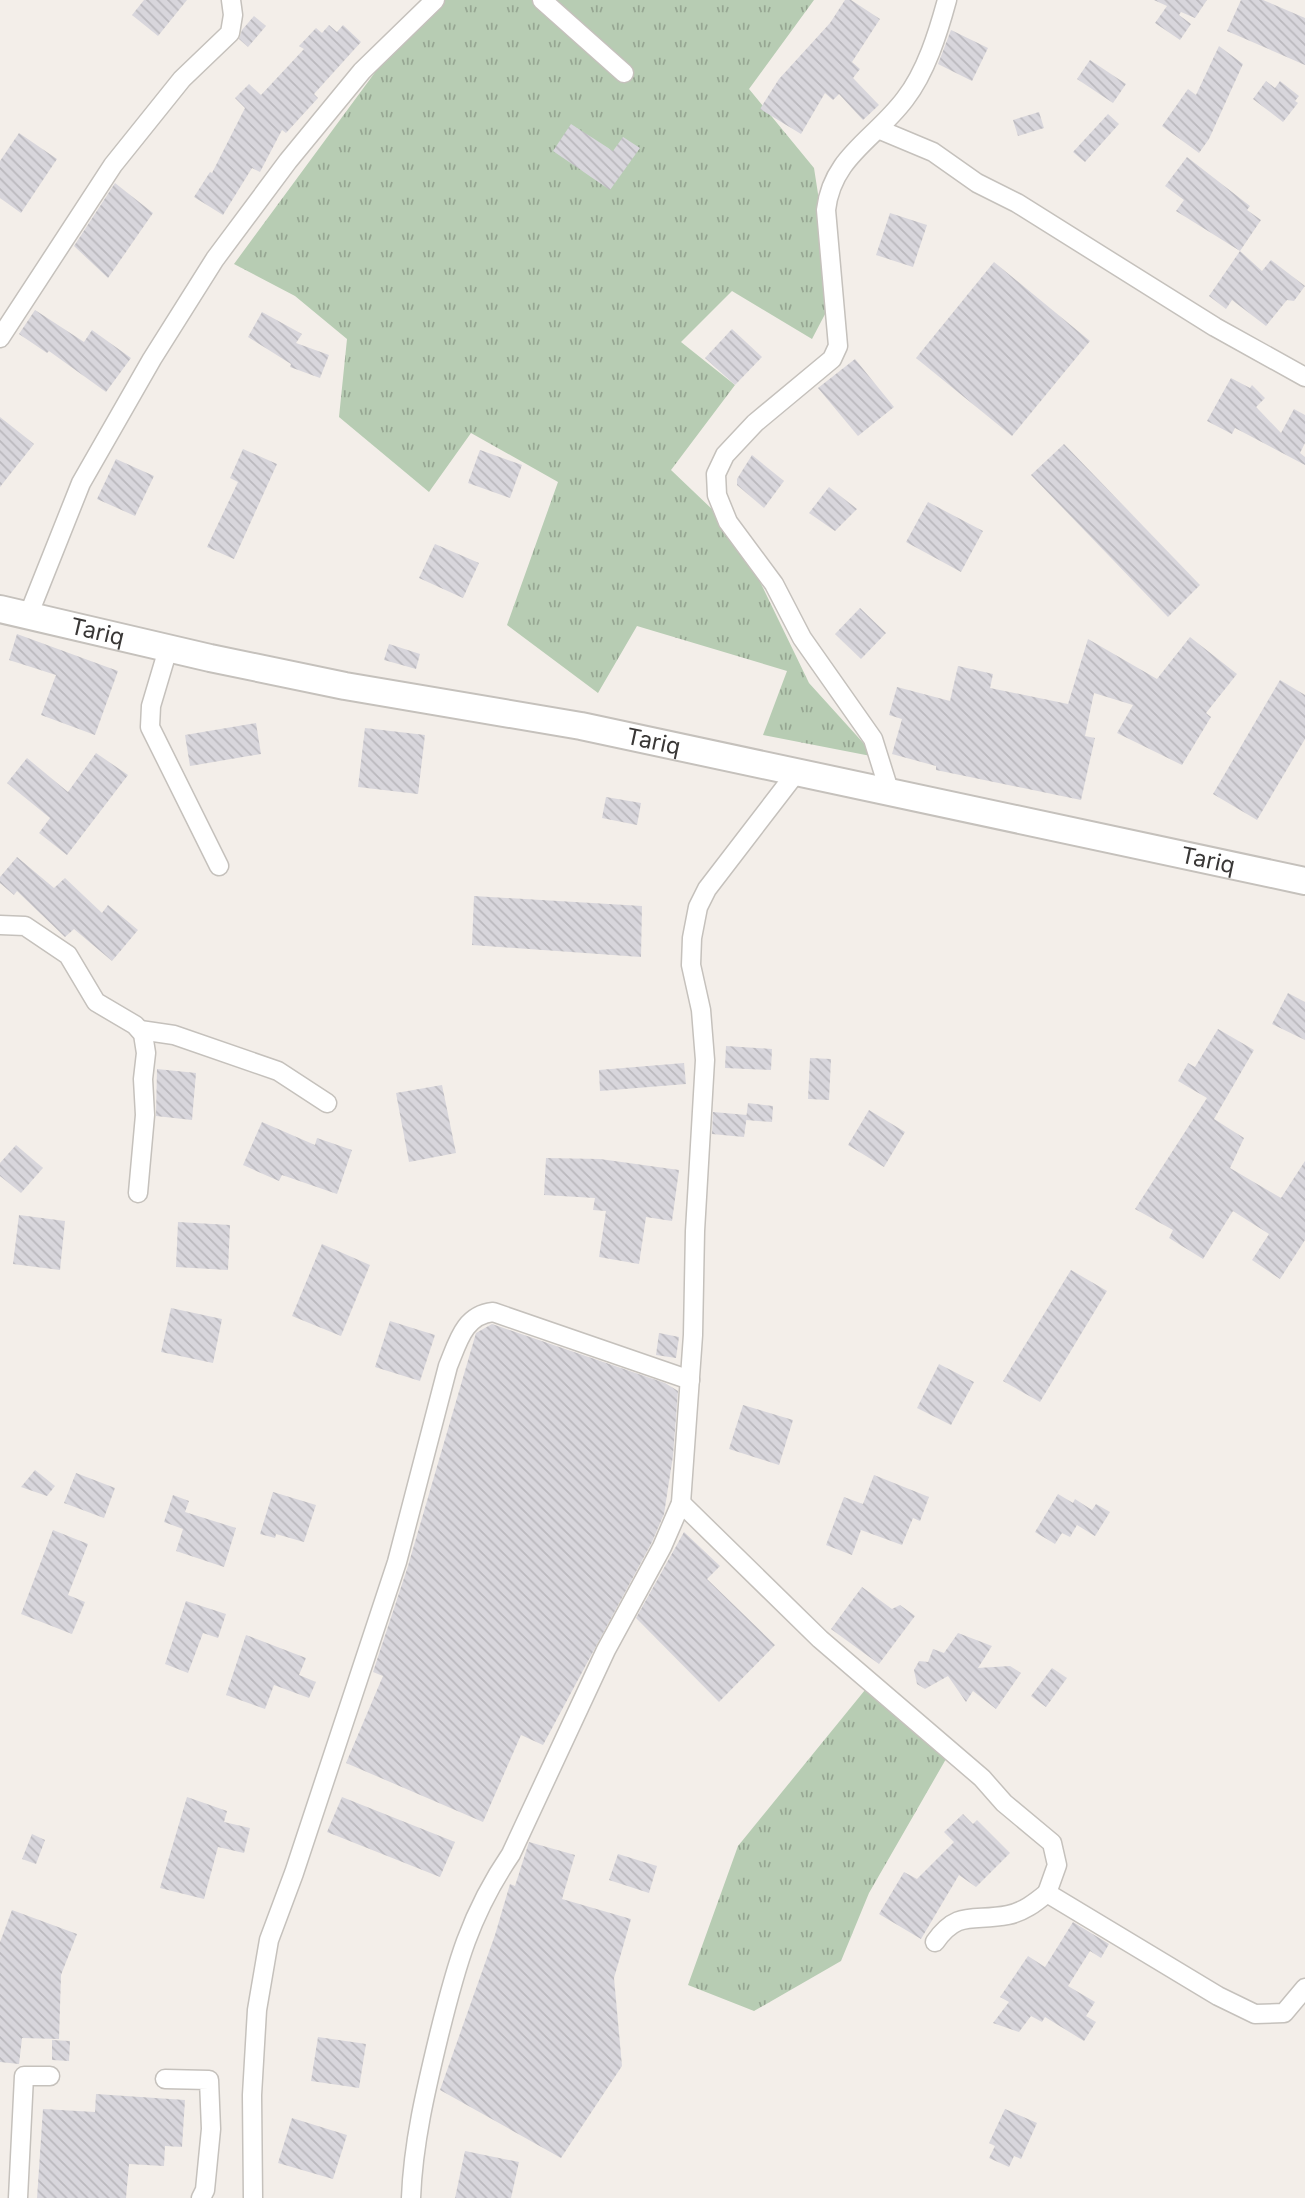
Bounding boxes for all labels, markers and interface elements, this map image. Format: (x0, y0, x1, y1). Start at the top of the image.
street label: Tariq (68, 612, 127, 652)
street label: Tariq (624, 722, 683, 761)
street label: Tariq (1178, 841, 1238, 880)

